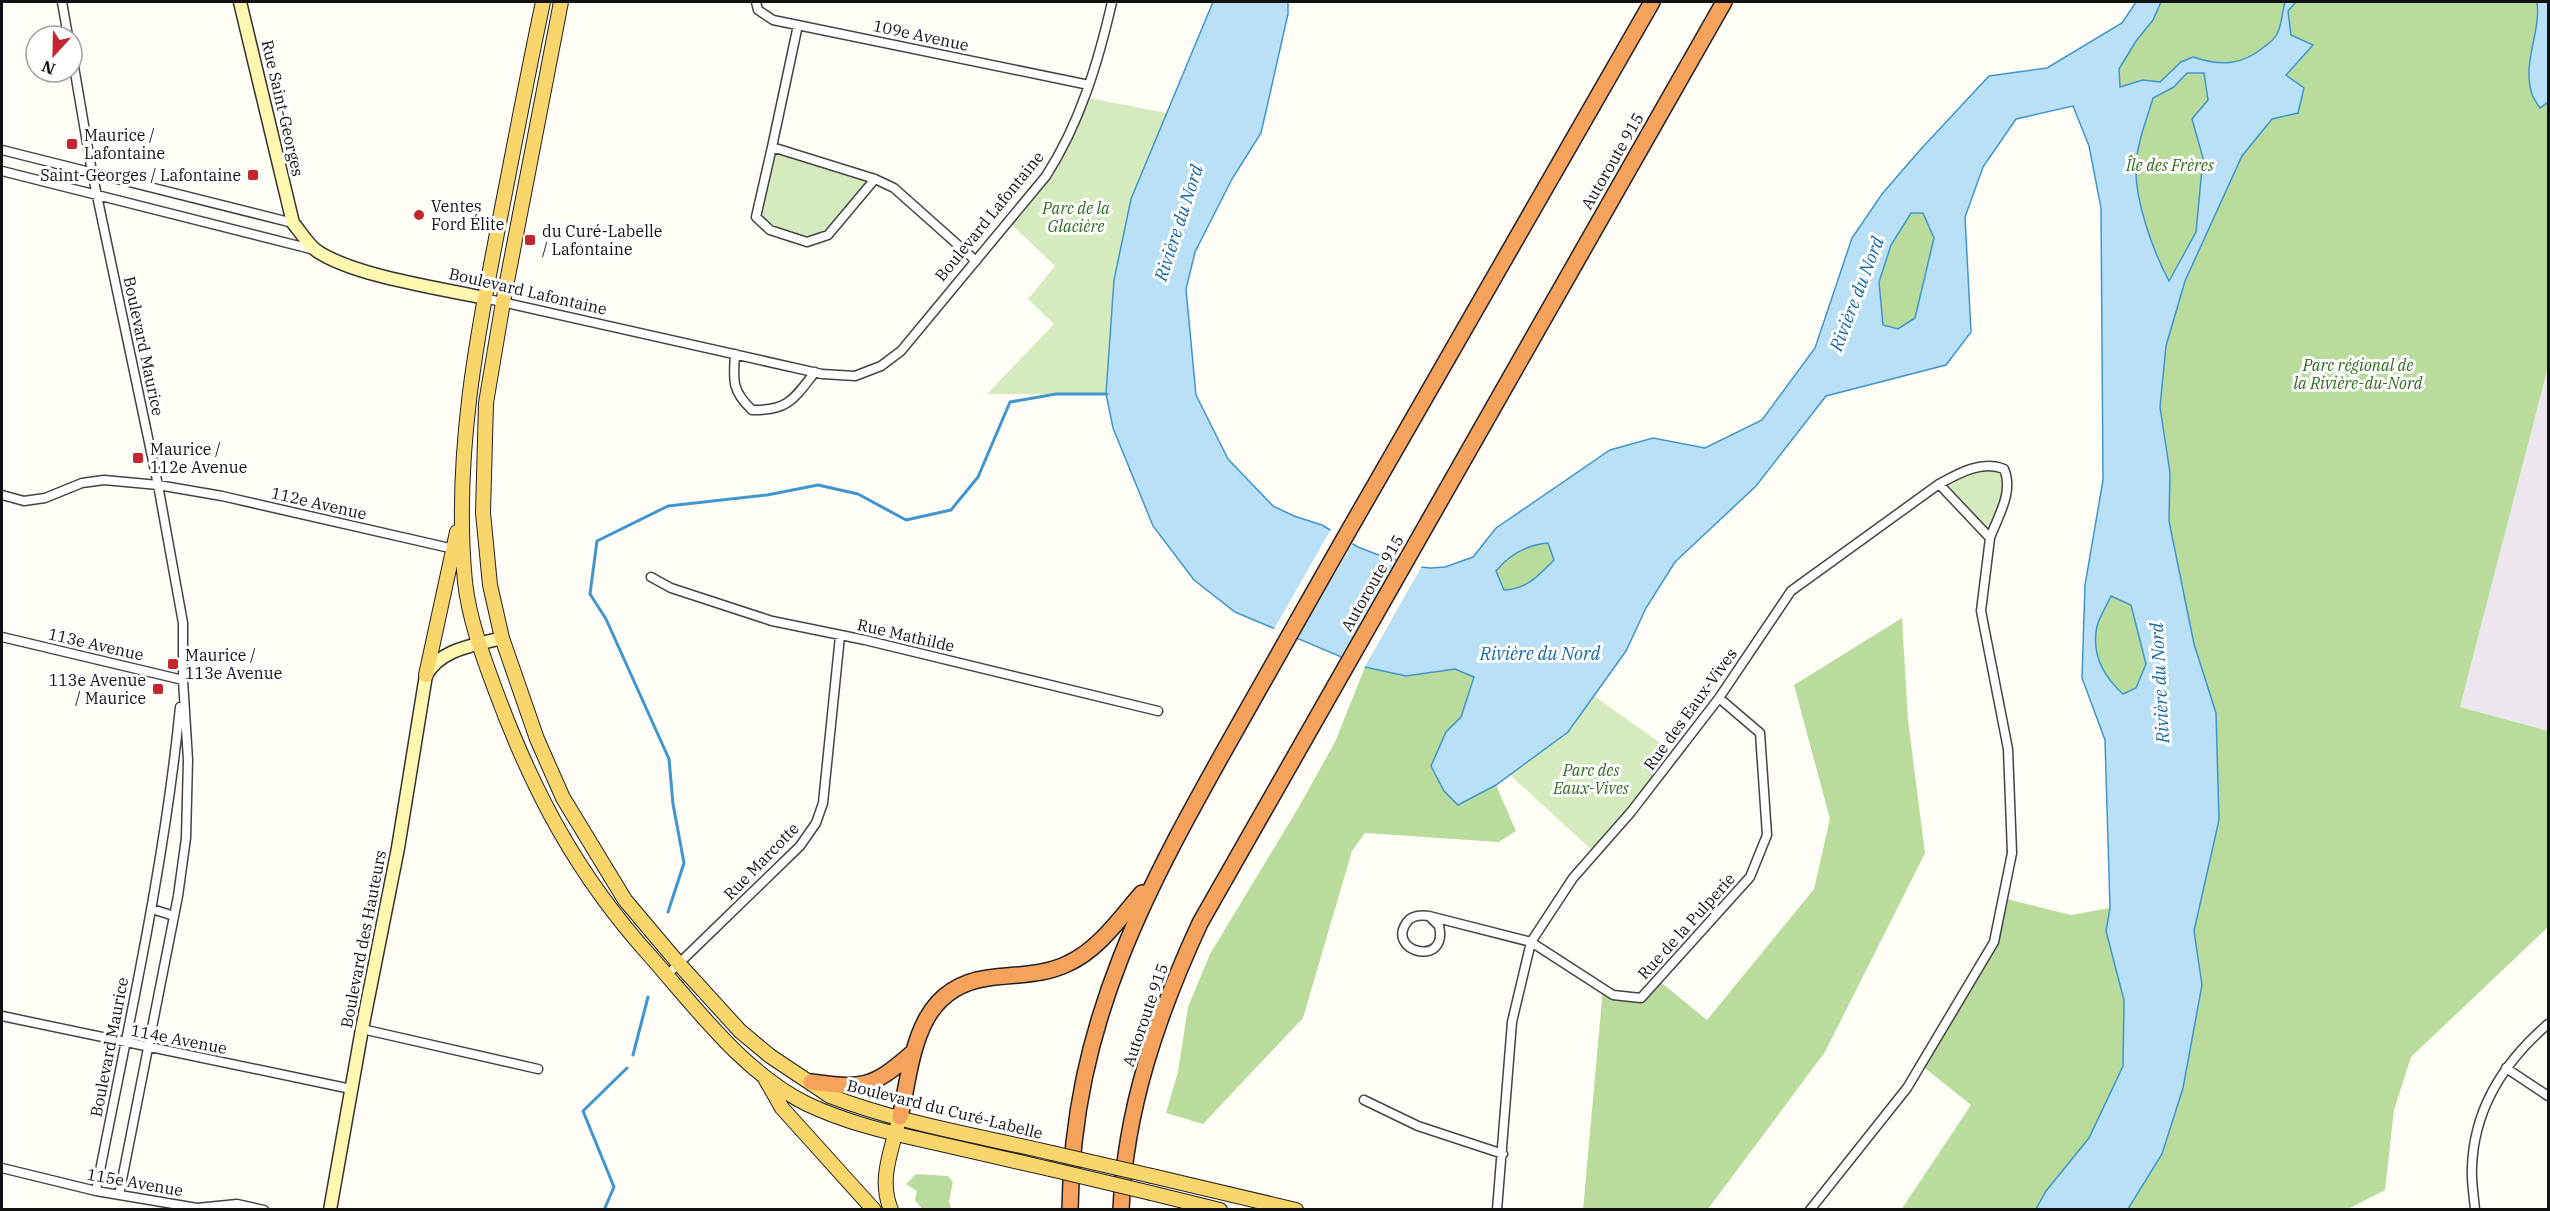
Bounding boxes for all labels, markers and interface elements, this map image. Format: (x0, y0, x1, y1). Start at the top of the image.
street label: 109e Avenue (871, 15, 971, 55)
north arrow (24, 24, 84, 84)
street label: Rue Saint-Georges (258, 38, 308, 178)
text: N (39, 56, 58, 80)
street label: Autoroute 915 (1576, 109, 1648, 213)
place label: Maurice / Lafontaine (84, 125, 165, 163)
marker: Maurice / Lafontaine (65, 137, 79, 151)
street label: Boulevard Lafontaine (930, 147, 1048, 285)
park label: Île des Frères (2125, 155, 2214, 175)
water label: Rivière du Nord (1149, 162, 1208, 285)
place label: Saint-Georges / Lafontaine (40, 165, 241, 185)
marker: Saint-Georges / Lafontaine (246, 168, 260, 182)
place label: Ventes Ford Élite (431, 196, 504, 234)
park label: Parc de la Glacière (1041, 198, 1110, 236)
marker: Ventes Ford Élite (412, 208, 426, 222)
place label: du Curé-Labelle / Lafontaine (542, 221, 662, 259)
marker: du Curé-Labelle / Lafontaine (523, 233, 537, 247)
water label: Rivière du Nord (1824, 233, 1889, 355)
street label: Boulevard Lafontaine (447, 263, 609, 319)
street label: Boulevard Maurice (119, 275, 169, 417)
park label: Parc régional de la Rivière-du-Nord (2294, 355, 2423, 393)
place label: Maurice / 112e Avenue (150, 439, 247, 477)
marker: Maurice / 112e Avenue (131, 451, 145, 465)
street label: 112e Avenue (269, 482, 369, 524)
street label: Autoroute 915 (1336, 531, 1408, 635)
street label: Rue Mathilde (855, 614, 957, 656)
water label: Rivière du Nord (2145, 622, 2174, 745)
street label: 113e Avenue (46, 623, 146, 665)
water label: Rivière du Nord (1479, 642, 1601, 665)
street label: Rue des Eaux-Vives (1639, 644, 1741, 774)
place label: Maurice / 113e Avenue (185, 645, 282, 683)
marker: Maurice / 113e Avenue (166, 657, 180, 671)
place label: 113e Avenue / Maurice (49, 670, 146, 708)
marker: 113e Avenue / Maurice (151, 682, 165, 696)
park label: Parc des Eaux-Vives (1552, 760, 1629, 798)
street label: Rue Marcotte (719, 818, 803, 904)
street label: Boulevard des Hauteurs (336, 848, 390, 1030)
street label: Rue de la Pulperie (1633, 869, 1739, 983)
street label: Autoroute 915 (1118, 961, 1172, 1069)
street label: Boulevard Maurice (86, 975, 132, 1119)
street label: 114e Avenue (129, 1020, 229, 1058)
street label: Boulevard du Curé-Labelle (845, 1075, 1045, 1143)
street label: 115e Avenue (85, 1164, 185, 1200)

